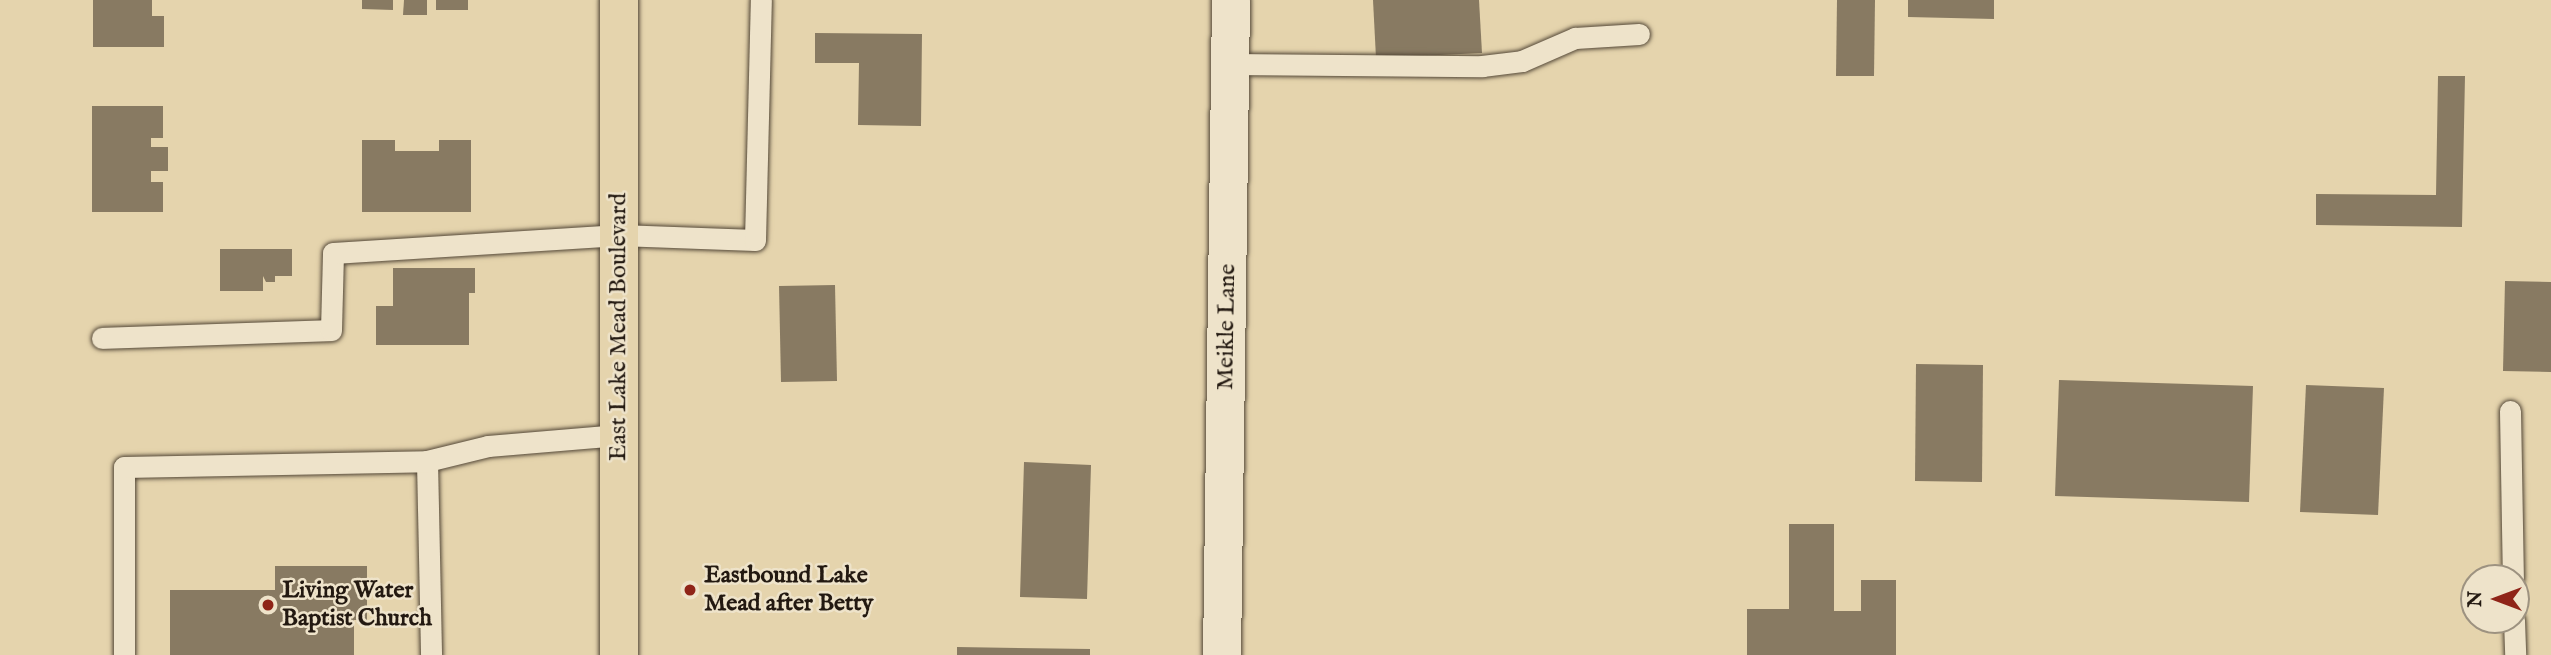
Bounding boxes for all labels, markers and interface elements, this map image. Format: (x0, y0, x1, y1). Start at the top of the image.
street label: East Lake Mead Boulevard (605, 193, 633, 461)
street label: Meikle Lane (1211, 263, 1243, 391)
place label: Eastbound Lake Mead after Betty (704, 562, 873, 618)
north arrow (2460, 564, 2530, 634)
place label: Living Water Baptist Church (282, 577, 432, 633)
marker: Eastbound Lake Mead after Betty (682, 582, 698, 598)
text: N (2464, 591, 2488, 607)
marker: Living Water Baptist Church (260, 597, 276, 613)

